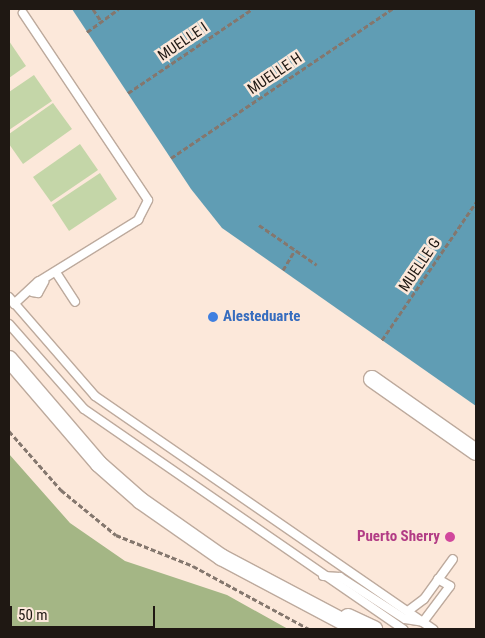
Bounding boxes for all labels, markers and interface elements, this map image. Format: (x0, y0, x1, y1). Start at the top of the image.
street label: MUELLE I (155, 19, 211, 65)
street label: MUELLE H (244, 49, 306, 99)
street label: MUELLE G (395, 235, 445, 295)
place label: Alesteduarte (223, 308, 300, 326)
marker: Alesteduarte (207, 311, 219, 323)
place label: Puerto Sherry (357, 528, 440, 546)
marker: Puerto Sherry (444, 531, 456, 543)
scale bar (12, 596, 158, 628)
text: 50 m (18, 606, 48, 624)

